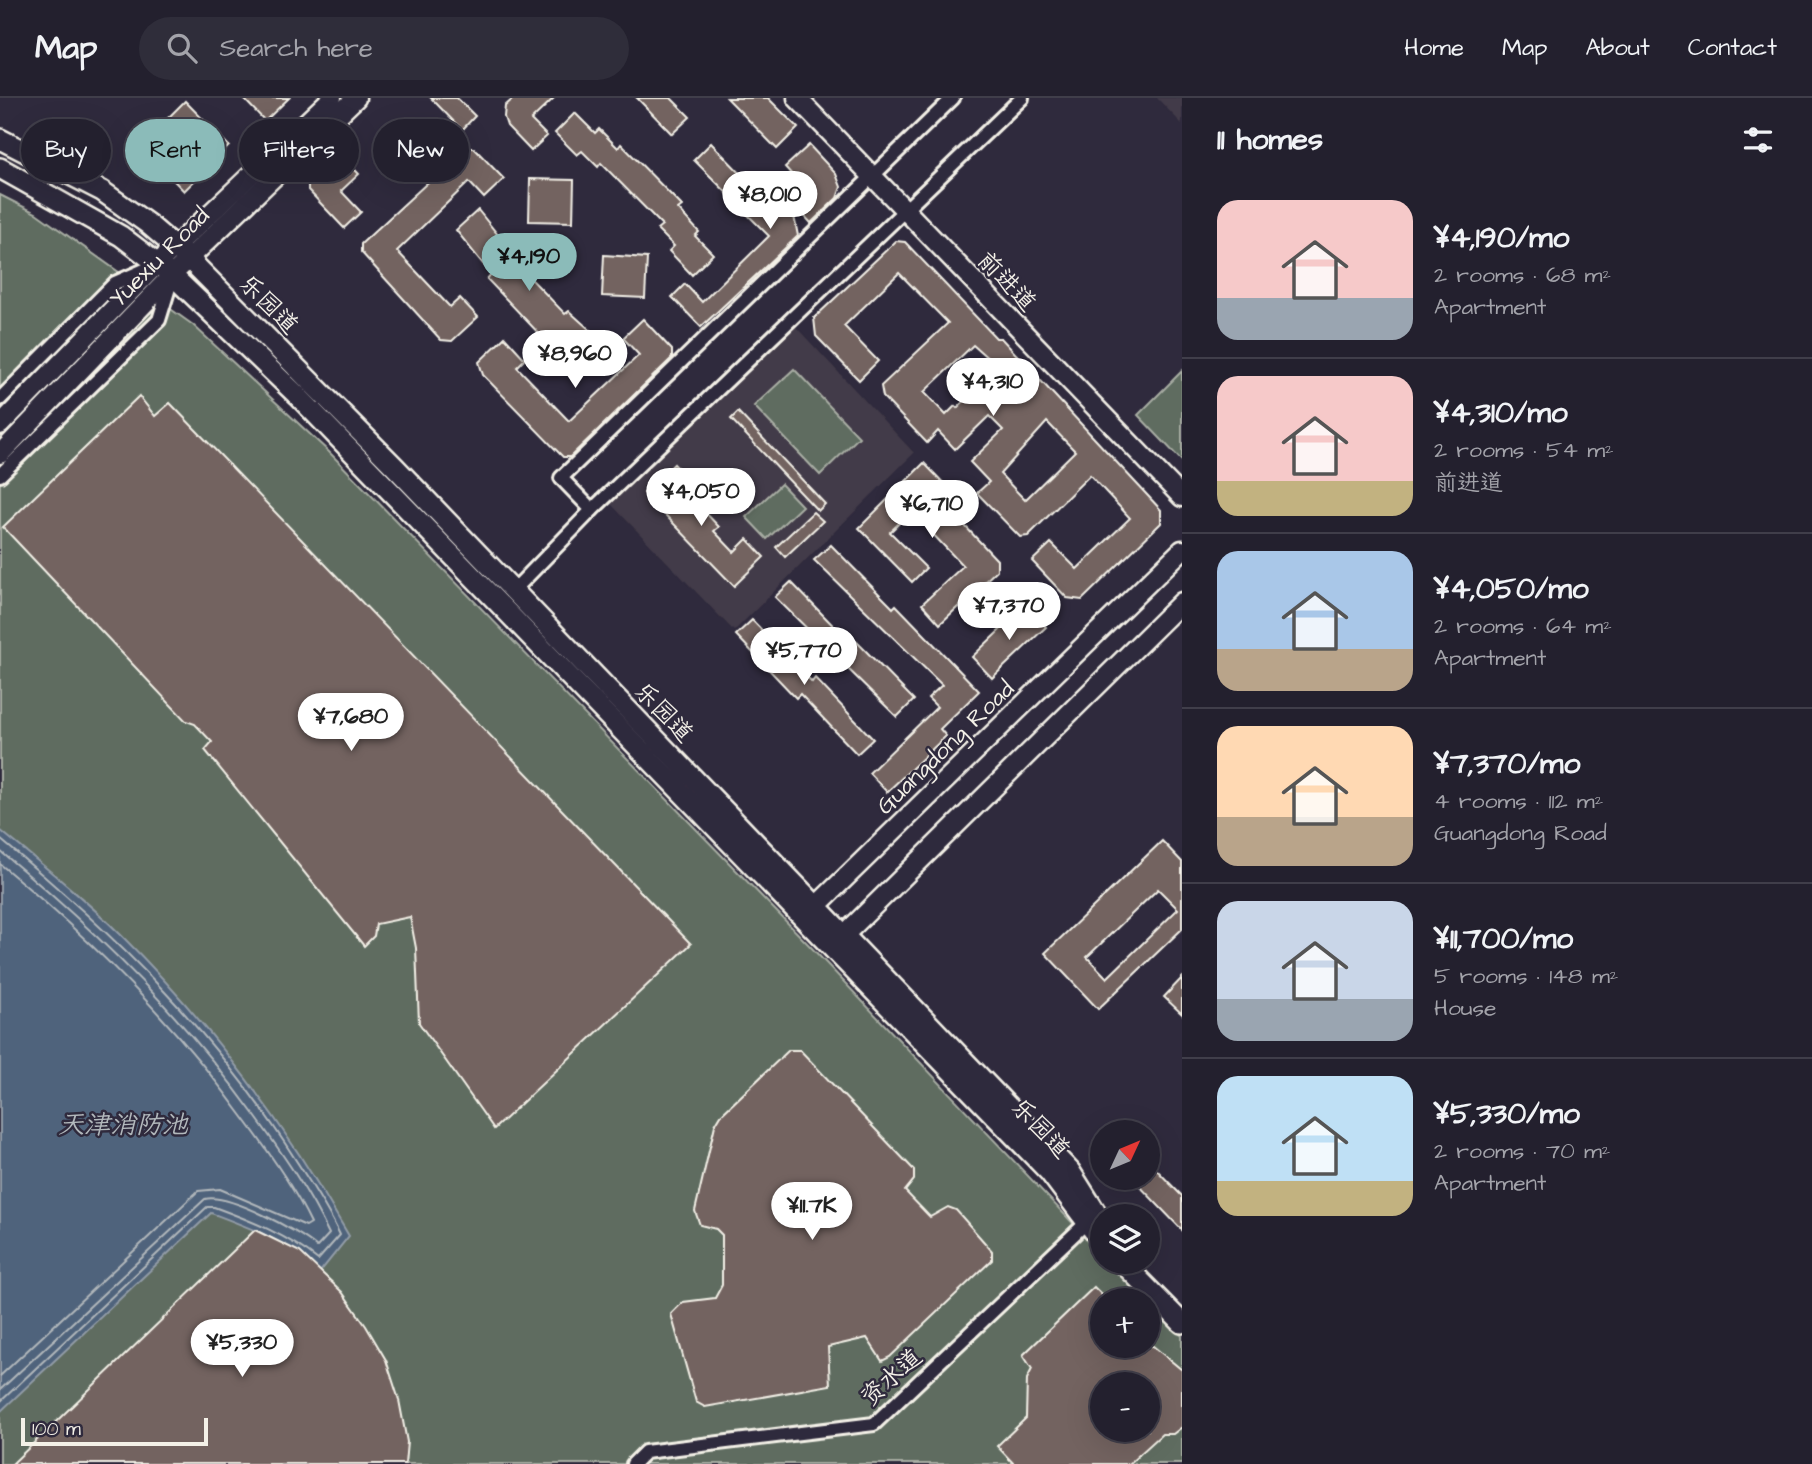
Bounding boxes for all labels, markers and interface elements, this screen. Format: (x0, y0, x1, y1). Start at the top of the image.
search box (139, 17, 629, 80)
text: Map (35, 25, 97, 71)
icon: search (163, 29, 201, 67)
text: Search here (219, 30, 373, 66)
text: Home (1404, 31, 1464, 65)
text: Map (1502, 31, 1547, 65)
text: About (1585, 31, 1650, 65)
text: Contact (1688, 31, 1777, 65)
chip: Buy (21, 119, 111, 182)
chip: Rent (125, 119, 225, 182)
chip: Filters (239, 119, 359, 182)
chip: New (373, 119, 469, 182)
text: 11 homes (1217, 119, 1323, 161)
icon: filters (1739, 121, 1777, 159)
pin: ¥8,010 (713, 172, 827, 231)
text: ¥8,010 (738, 178, 802, 210)
street label: Yuexiu Road (102, 200, 218, 316)
text: ¥4,190/mo (1434, 217, 1570, 259)
icon: home (1273, 228, 1357, 312)
pin: ¥4,190 (472, 234, 586, 293)
text: ¥4,190 (498, 240, 560, 272)
street label: 前进道 (969, 244, 1044, 319)
text: 2 rooms · 68 m² (1434, 259, 1611, 291)
street label: 乐园道 (231, 267, 306, 342)
text: Apartment (1434, 291, 1546, 323)
pin: ¥8,960 (518, 330, 632, 390)
text: ¥8,960 (538, 337, 612, 369)
pin: ¥4,310 (936, 358, 1050, 418)
text: ¥4,310 (962, 365, 1024, 397)
text: ¥4,310/mo (1434, 392, 1568, 434)
icon: home (1273, 404, 1357, 488)
text: 2 rooms · 54 m² (1434, 434, 1614, 466)
text: 前进道 (1434, 467, 1503, 499)
pin: ¥4,050 (644, 468, 758, 528)
text: ¥4,050 (662, 475, 740, 507)
pin: ¥6,710 (875, 480, 989, 540)
text: ¥6,710 (901, 487, 963, 519)
text: ¥4,050/mo (1434, 568, 1589, 610)
icon: home (1273, 579, 1357, 663)
pin: ¥7,370 (952, 582, 1066, 642)
text: ¥7,370 (974, 589, 1044, 621)
text: 2 rooms · 64 m² (1434, 610, 1612, 642)
pin: ¥5,770 (747, 628, 861, 687)
text: ¥5,770 (766, 634, 842, 666)
text: Apartment (1434, 642, 1546, 674)
street label: Guangdong Road (869, 673, 1023, 823)
street label: 乐园道 (626, 675, 701, 750)
pin: ¥7,680 (294, 694, 408, 753)
text: ¥7,680 (314, 700, 388, 732)
text: ¥7,370/mo (1434, 743, 1580, 785)
icon: home (1273, 754, 1357, 838)
text: 4 rooms · 112 m² (1434, 785, 1603, 817)
text: Guangdong Road (1434, 817, 1607, 849)
text: ¥11,700/mo (1434, 918, 1573, 960)
icon: home (1273, 929, 1357, 1013)
text: 5 rooms · 148 m² (1434, 960, 1618, 992)
text: House (1434, 992, 1497, 1024)
street label: 乐园道 (1003, 1091, 1078, 1166)
text: ¥5,330/mo (1434, 1093, 1580, 1135)
icon: home (1273, 1104, 1357, 1188)
water label: 天津消防池 (58, 1107, 189, 1143)
north arrow (1090, 1120, 1160, 1190)
map controls (1090, 1120, 1160, 1442)
text: 2 rooms · 70 m² (1434, 1135, 1610, 1167)
text: Apartment (1434, 1167, 1546, 1199)
pin: ¥11.7K (755, 1182, 869, 1242)
text: ¥11.7K (787, 1189, 837, 1221)
button: layers (1090, 1204, 1160, 1274)
button: + (1090, 1288, 1160, 1358)
pin: ¥5,330 (185, 1320, 299, 1379)
text: ¥5,330 (207, 1326, 277, 1358)
street label: 资水道 (854, 1341, 930, 1414)
button: − (1090, 1372, 1160, 1442)
scale bar (21, 1415, 208, 1447)
text: 100 m (32, 1416, 81, 1443)

